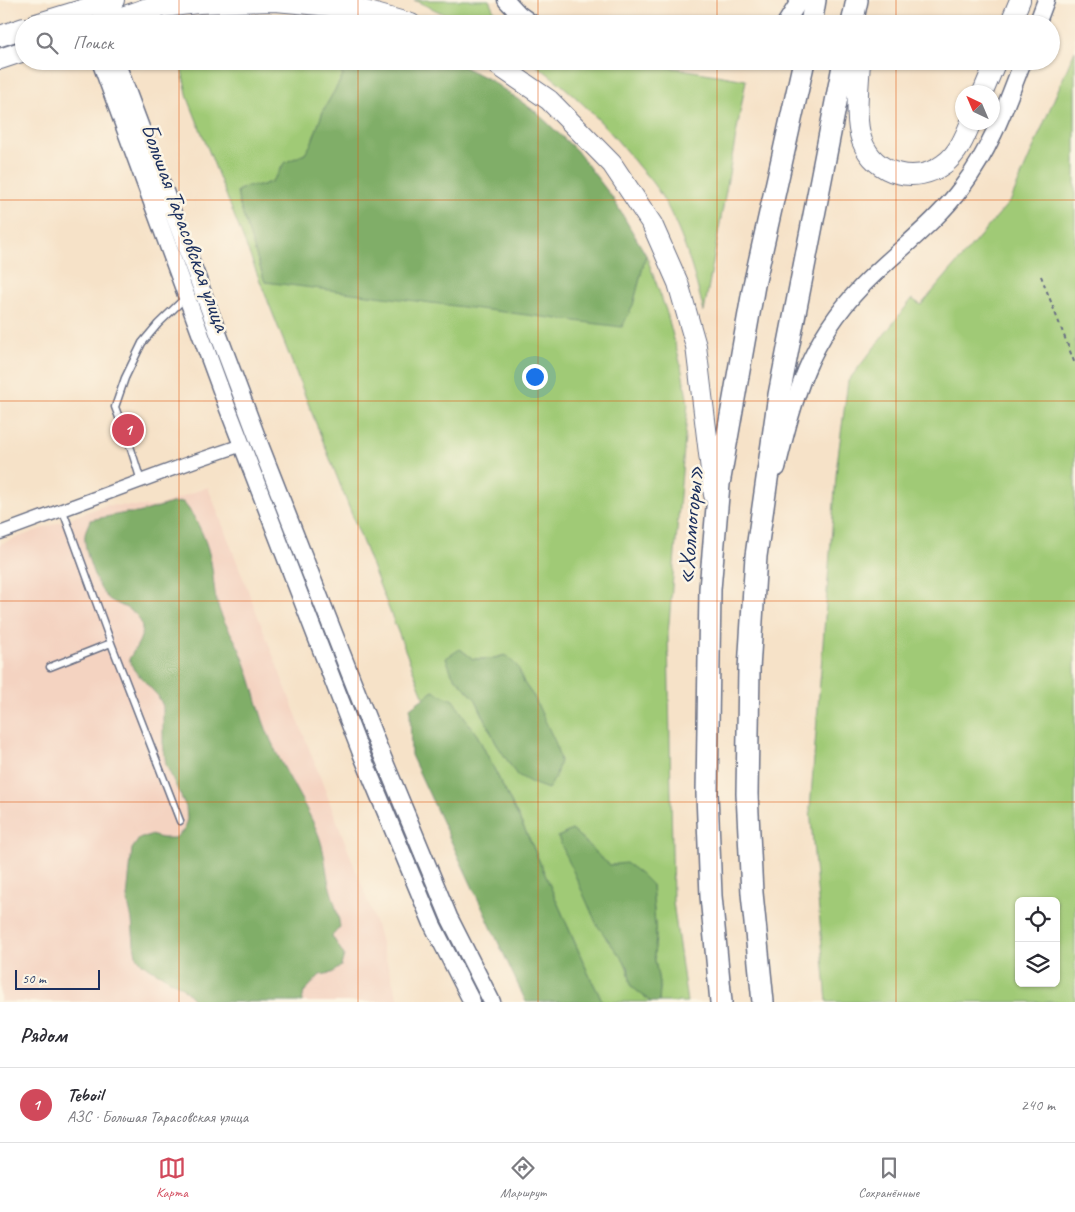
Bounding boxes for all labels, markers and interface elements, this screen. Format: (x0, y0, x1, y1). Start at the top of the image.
search box (15, 15, 1060, 70)
icon: search (33, 29, 61, 57)
text: Поиск (73, 31, 113, 55)
north arrow (955, 85, 1000, 130)
street label: Большая Тарасовская улица (134, 119, 238, 337)
your location (522, 364, 548, 390)
pin: 1 (112, 411, 144, 449)
street label: «Холмогоры» (670, 464, 710, 586)
map controls (1015, 897, 1060, 987)
button: locate (1015, 897, 1060, 942)
button: layers (1015, 942, 1060, 987)
scale bar (15, 967, 100, 990)
text: 50 m (22, 970, 46, 987)
text: Рядом (20, 1022, 67, 1048)
text: Teboil (67, 1083, 103, 1107)
text: 1 (32, 1095, 40, 1115)
text: 240 m (1021, 1095, 1055, 1115)
text: АЗС · Большая Тарасовская улица (67, 1107, 248, 1127)
tab: Карта (156, 1154, 188, 1201)
tab: Маршрут (500, 1154, 546, 1201)
tab: Сохранённые (858, 1154, 919, 1201)

